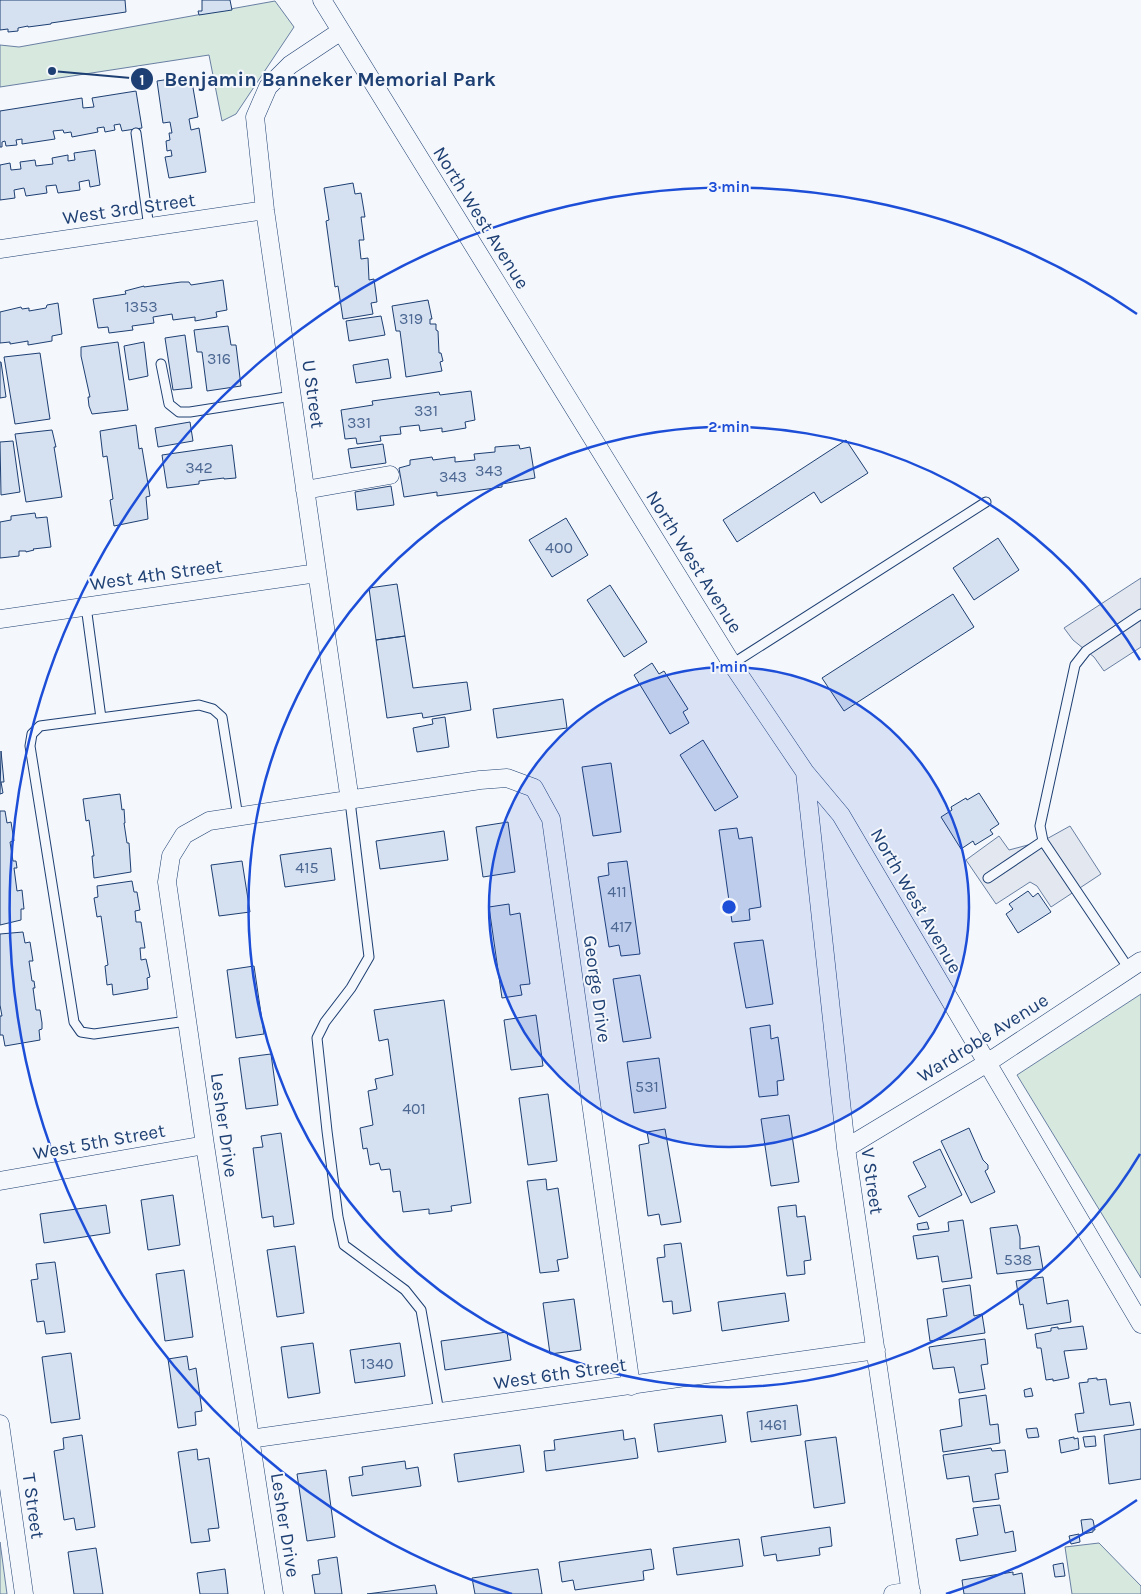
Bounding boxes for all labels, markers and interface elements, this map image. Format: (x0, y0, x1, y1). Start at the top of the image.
callout: Benjamin Banneker Memorial Park (129, 62, 506, 97)
text: Benjamin Banneker Memorial Park (164, 68, 496, 91)
text: 1 (139, 71, 145, 89)
street label: North West Avenue (428, 143, 534, 293)
text: 3 min (708, 178, 750, 196)
street label: West 3rd Street (61, 189, 197, 229)
house number: 1353 (124, 297, 158, 316)
house number: 319 (399, 309, 423, 328)
house number: 316 (207, 349, 231, 368)
street label: U Street (297, 358, 329, 430)
house number: 331 (414, 401, 438, 420)
house number: 331 (347, 413, 371, 432)
text: 2 min (708, 418, 750, 436)
house number: 342 (185, 458, 213, 477)
house number: 343 (475, 461, 503, 480)
house number: 343 (439, 467, 467, 486)
street label: North West Avenue (641, 487, 747, 637)
house number: 400 (545, 538, 573, 557)
street label: West 4th Street (88, 555, 224, 595)
text: 1 min (710, 658, 748, 676)
street label: North West Avenue (866, 825, 966, 977)
house number: 415 (295, 858, 319, 877)
house number: 411 (607, 882, 627, 901)
centre of rings (720, 898, 738, 916)
house number: 417 (610, 917, 632, 936)
street label: George Drive (579, 934, 615, 1044)
street label: Wardrobe Avenue (913, 989, 1053, 1087)
street label: Lesher Drive (206, 1071, 242, 1179)
house number: 531 (635, 1077, 659, 1096)
house number: 401 (402, 1099, 426, 1118)
street label: West 5th Street (31, 1120, 167, 1164)
street label: V Street (856, 1146, 888, 1216)
house number: 538 (1004, 1250, 1032, 1269)
house number: 1340 (360, 1354, 394, 1373)
street label: West 6th Street (492, 1354, 628, 1394)
house number: 1461 (759, 1415, 787, 1434)
street label: Lesher Drive (266, 1471, 304, 1579)
street label: T Street (18, 1472, 48, 1540)

